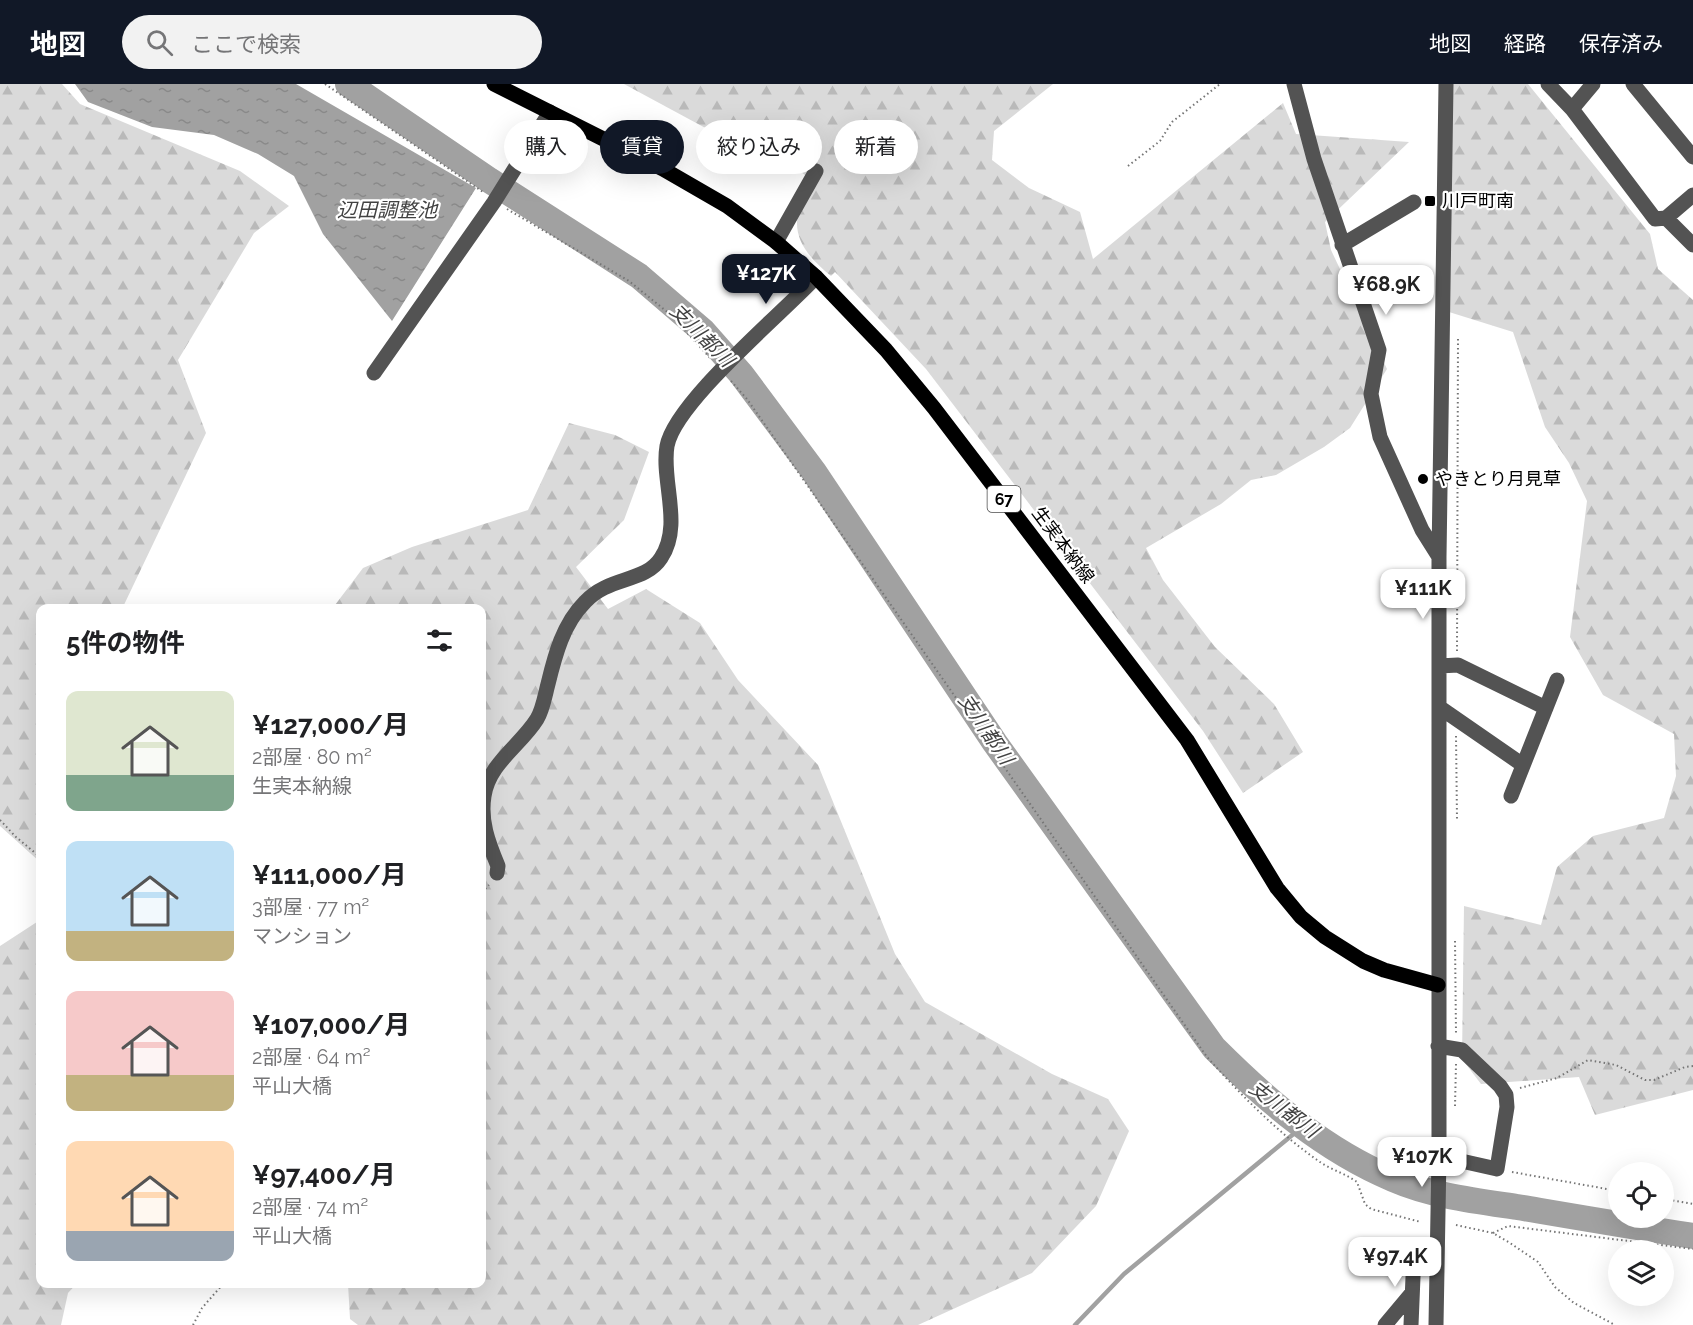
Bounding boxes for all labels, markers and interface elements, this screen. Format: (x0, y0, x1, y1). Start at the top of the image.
search box (122, 15, 542, 69)
icon: search (143, 26, 176, 59)
text: 地図 (30, 28, 86, 61)
text: ここで検索 (191, 31, 301, 57)
text: 地図 (1429, 31, 1471, 56)
text: 経路 (1504, 31, 1546, 56)
text: 保存済み (1579, 31, 1663, 56)
chip: 購入 (504, 120, 588, 174)
chip: 賃貸 (600, 120, 684, 174)
chip: 絞り込み (696, 120, 822, 174)
chip: 新着 (834, 120, 918, 174)
place label: 川戸町南 (1442, 190, 1514, 211)
marker: 川戸町南 (1423, 194, 1437, 208)
water label: 辺田調整池 (337, 198, 439, 222)
pin: ¥127K (724, 254, 808, 305)
text: ¥127K (736, 261, 796, 285)
pin: ¥68.9K (1337, 265, 1435, 316)
text: ¥68.9K (1352, 272, 1420, 296)
water label: 支川都川 (665, 298, 740, 373)
place label: やきとり月見草 (1435, 468, 1561, 489)
marker: やきとり月見草 (1416, 472, 1430, 486)
road number: 67 (988, 486, 1020, 512)
street label: 生実本納線 (1028, 502, 1099, 587)
pin: ¥111K (1381, 569, 1465, 620)
text: ¥111K (1394, 576, 1452, 600)
icon: filters (423, 624, 456, 657)
text: 5件の物件 (66, 628, 184, 658)
water label: 支川都川 (954, 689, 1019, 771)
text: ¥127,000/月 (252, 710, 409, 740)
icon: home (114, 715, 186, 787)
text: 2部屋 · 80 m² (252, 745, 372, 769)
text: 生実本納線 (252, 774, 352, 798)
text: ¥111,000/月 (252, 860, 407, 890)
icon: home (114, 865, 186, 937)
text: 3部屋 · 77 m² (252, 895, 369, 919)
text: マンション (252, 924, 352, 948)
text: ¥107,000/月 (252, 1010, 410, 1040)
icon: home (114, 1015, 186, 1087)
text: 2部屋 · 64 m² (252, 1045, 371, 1069)
text: 平山大橋 (252, 1074, 332, 1098)
water label: 支川都川 (1245, 1075, 1325, 1144)
pin: ¥107K (1380, 1137, 1464, 1188)
text: ¥107K (1392, 1144, 1453, 1168)
text: ¥97,400/月 (252, 1160, 396, 1190)
map controls (1608, 1162, 1674, 1306)
button: locate (1608, 1162, 1674, 1228)
icon: home (114, 1165, 186, 1237)
text: 2部屋 · 74 m² (252, 1195, 368, 1219)
text: 平山大橋 (252, 1224, 332, 1248)
pin: ¥97.4K (1346, 1237, 1444, 1288)
button: layers (1608, 1240, 1674, 1306)
text: ¥97.4K (1362, 1244, 1428, 1268)

